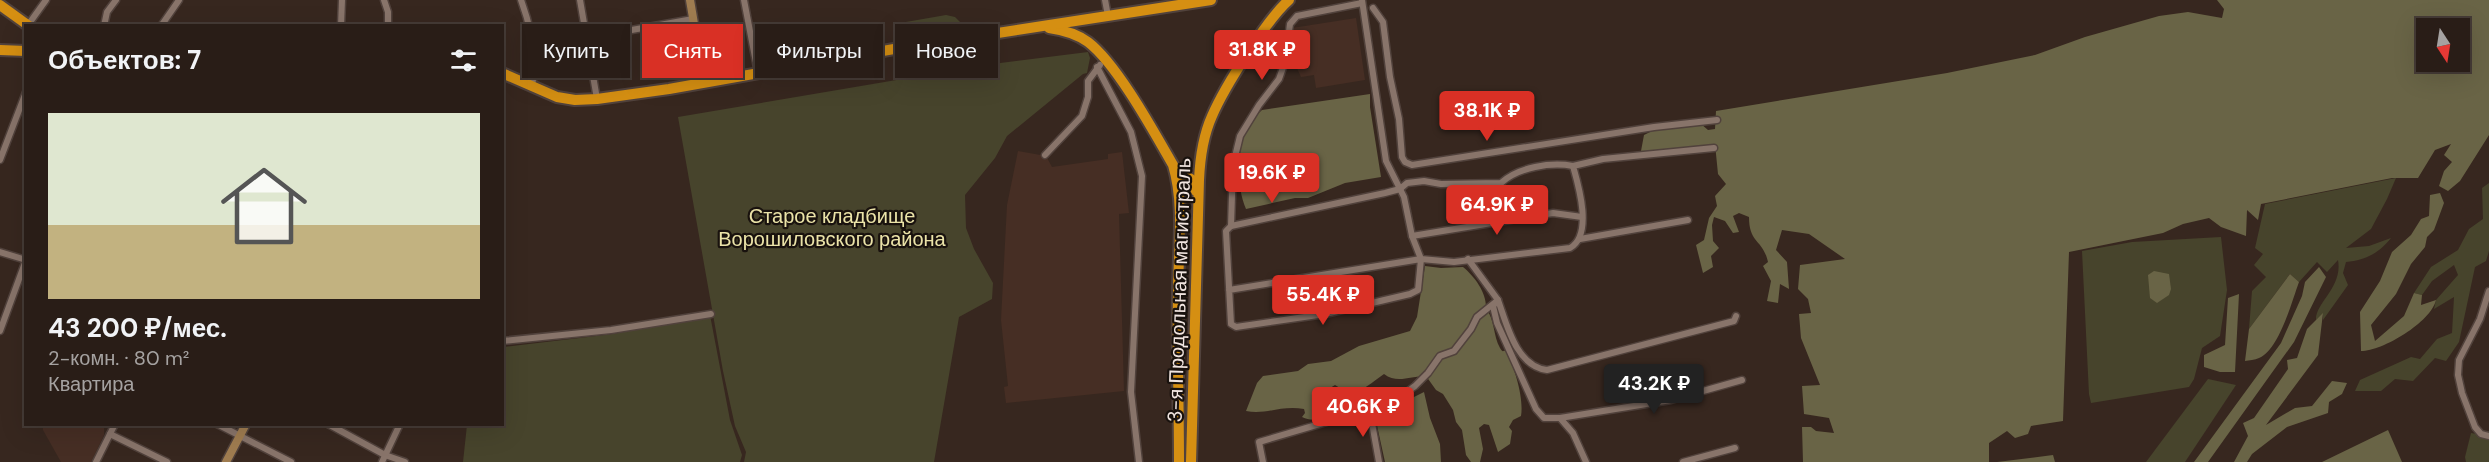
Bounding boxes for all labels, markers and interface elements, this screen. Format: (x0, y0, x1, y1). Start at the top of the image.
north arrow (2416, 18, 2470, 72)
map controls (2416, 18, 2470, 72)
chip: Купить (522, 24, 630, 78)
chip: Снять (642, 24, 743, 78)
chip: Фильтры (755, 24, 883, 78)
chip: Новое (895, 24, 998, 78)
pin: 31.8K ₽ (1207, 30, 1317, 81)
text: 31.8K ₽ (1228, 36, 1296, 62)
text: Объектов: 7 (48, 43, 201, 77)
icon: filters (447, 44, 480, 77)
pin: 38.1K ₽ (1432, 91, 1542, 142)
text: 38.1K ₽ (1453, 97, 1521, 123)
icon: home (210, 152, 318, 260)
pin: 19.6K ₽ (1217, 153, 1327, 204)
street label: 3-я Продольная магистраль (1161, 157, 1197, 423)
text: 19.6K ₽ (1238, 159, 1306, 185)
pin: 64.9K ₽ (1442, 185, 1552, 236)
text: 64.9K ₽ (1460, 191, 1534, 217)
park label: Старое кладбище Ворошиловского района (718, 203, 947, 252)
pin: 55.4K ₽ (1268, 275, 1378, 326)
text: 55.4K ₽ (1286, 281, 1360, 307)
text: 43 200 ₽/мес. (48, 311, 227, 345)
text: 2-комн. · 80 m² (48, 345, 189, 371)
pin: 43.2K ₽ (1599, 364, 1709, 415)
text: 43.2K ₽ (1618, 370, 1690, 396)
text: Квартира (48, 371, 134, 397)
pin: 40.6K ₽ (1308, 387, 1418, 438)
text: 40.6K ₽ (1326, 393, 1400, 419)

